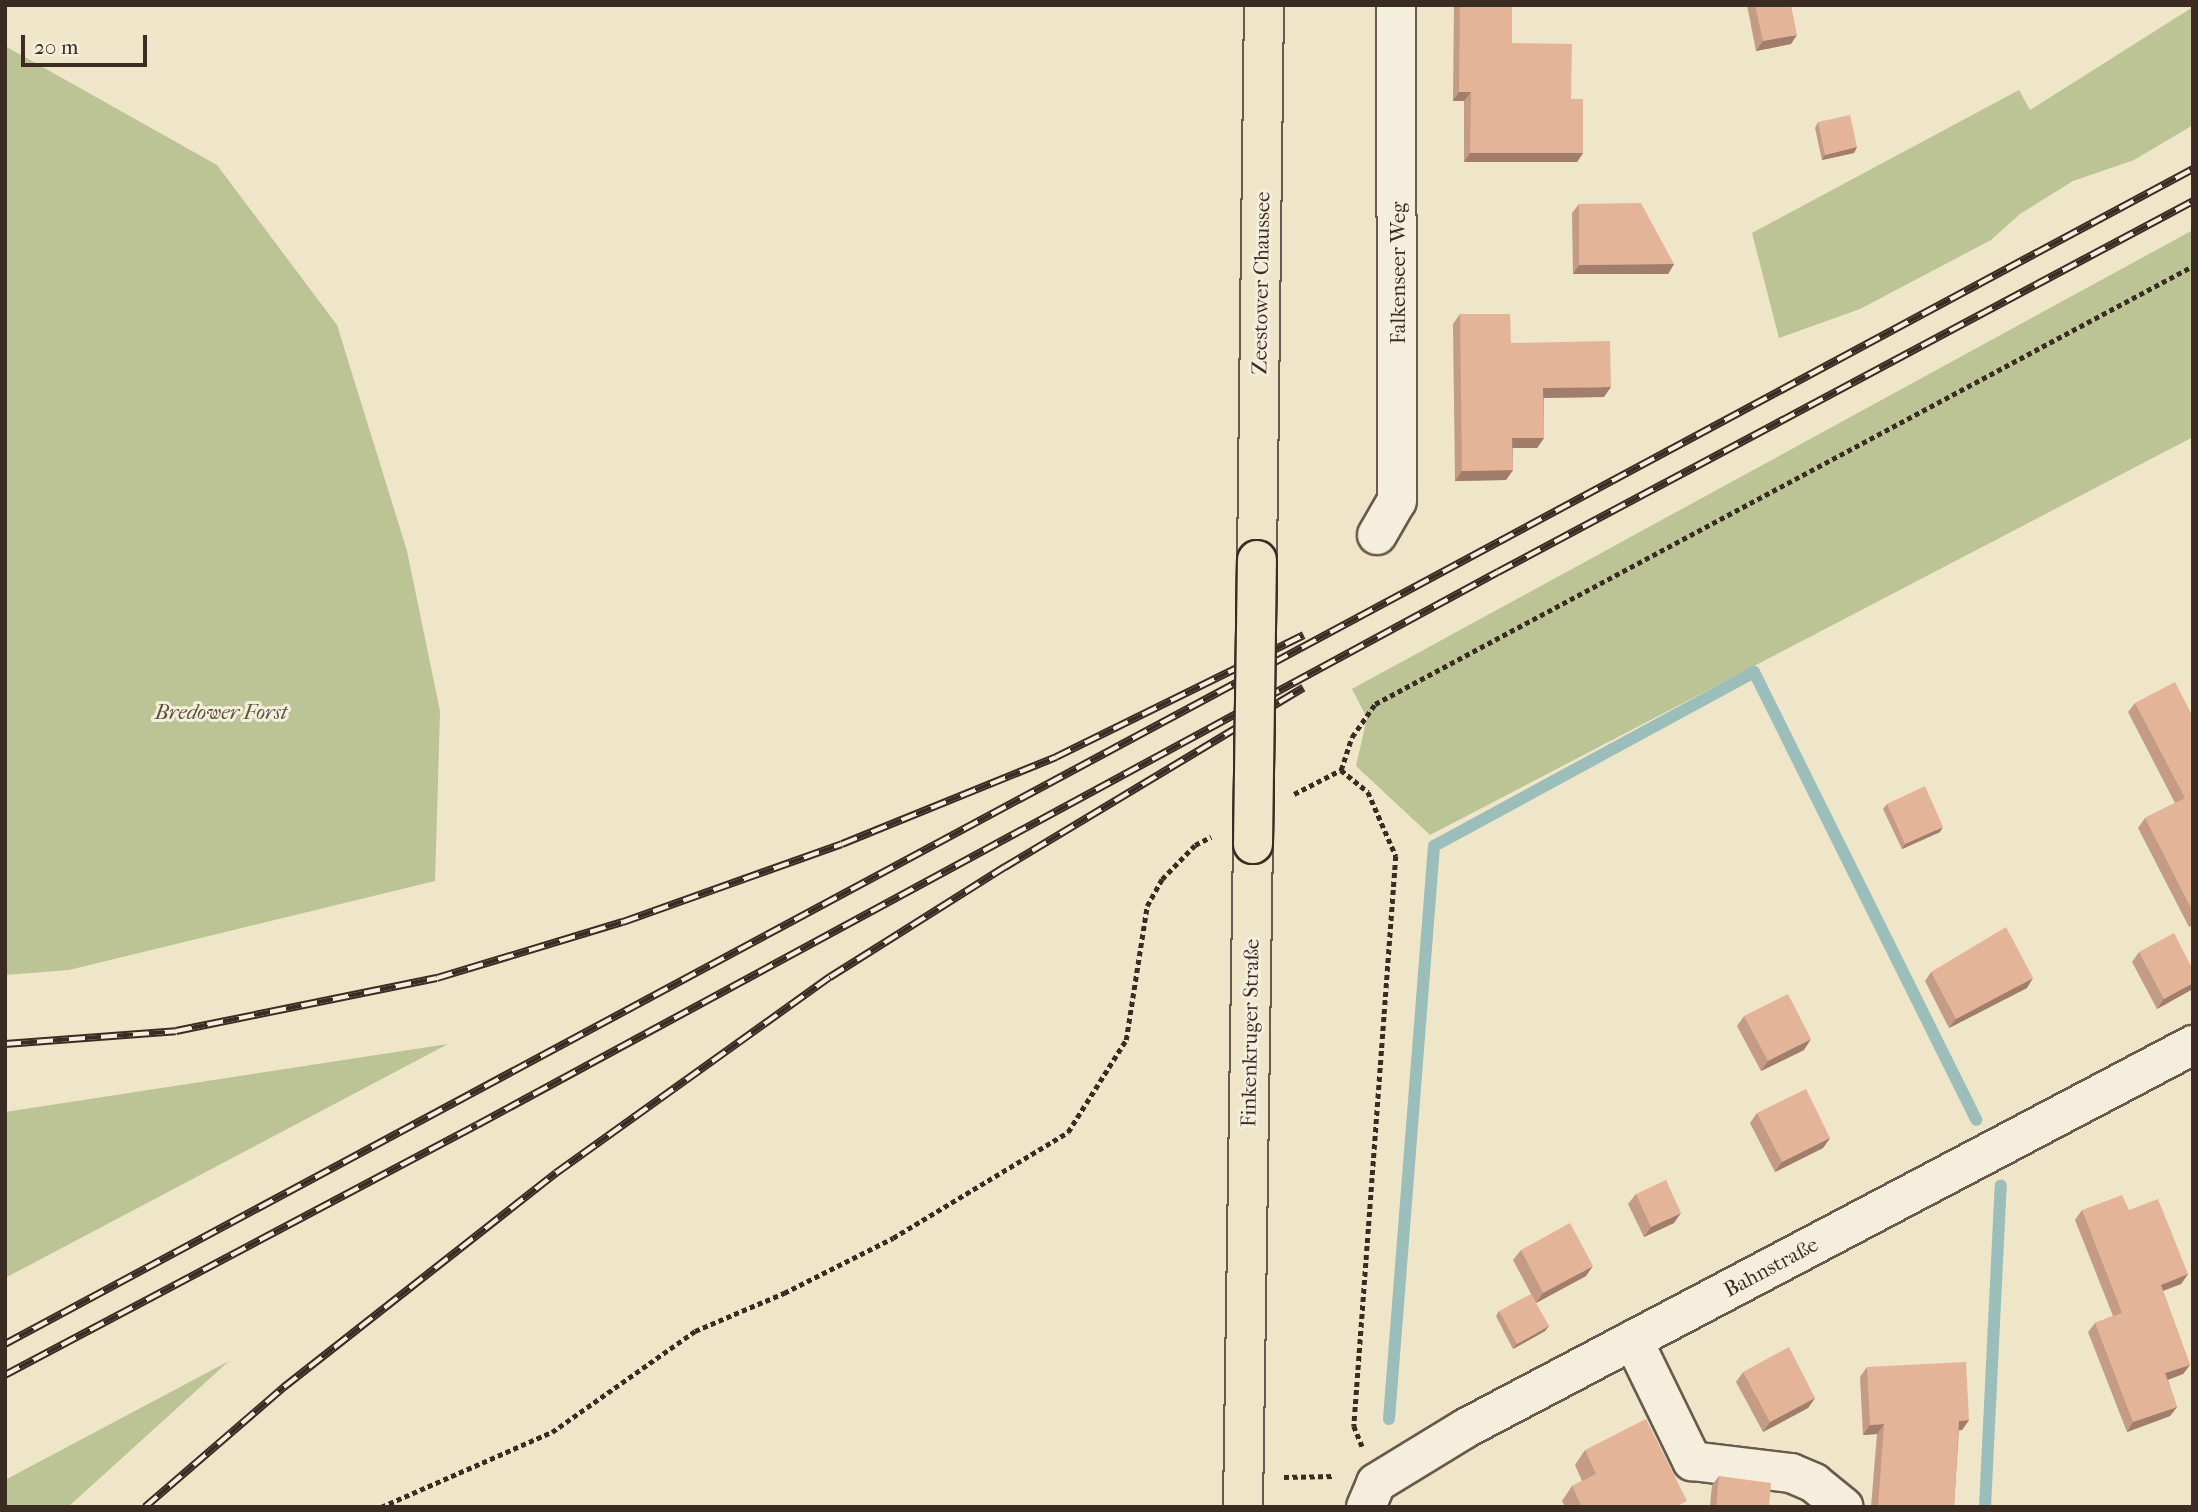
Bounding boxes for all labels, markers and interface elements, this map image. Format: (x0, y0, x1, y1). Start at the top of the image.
scale bar (24, 21, 150, 65)
text: 20 m (34, 35, 78, 59)
street label: Zeestower Chaussee (1247, 191, 1275, 375)
street label: Falkenseer Weg (1385, 202, 1411, 344)
park label: Bredower Forst (155, 699, 287, 725)
street label: Finkenkruger Straße (1236, 939, 1264, 1127)
street label: Bahnstraße (1720, 1232, 1822, 1302)

